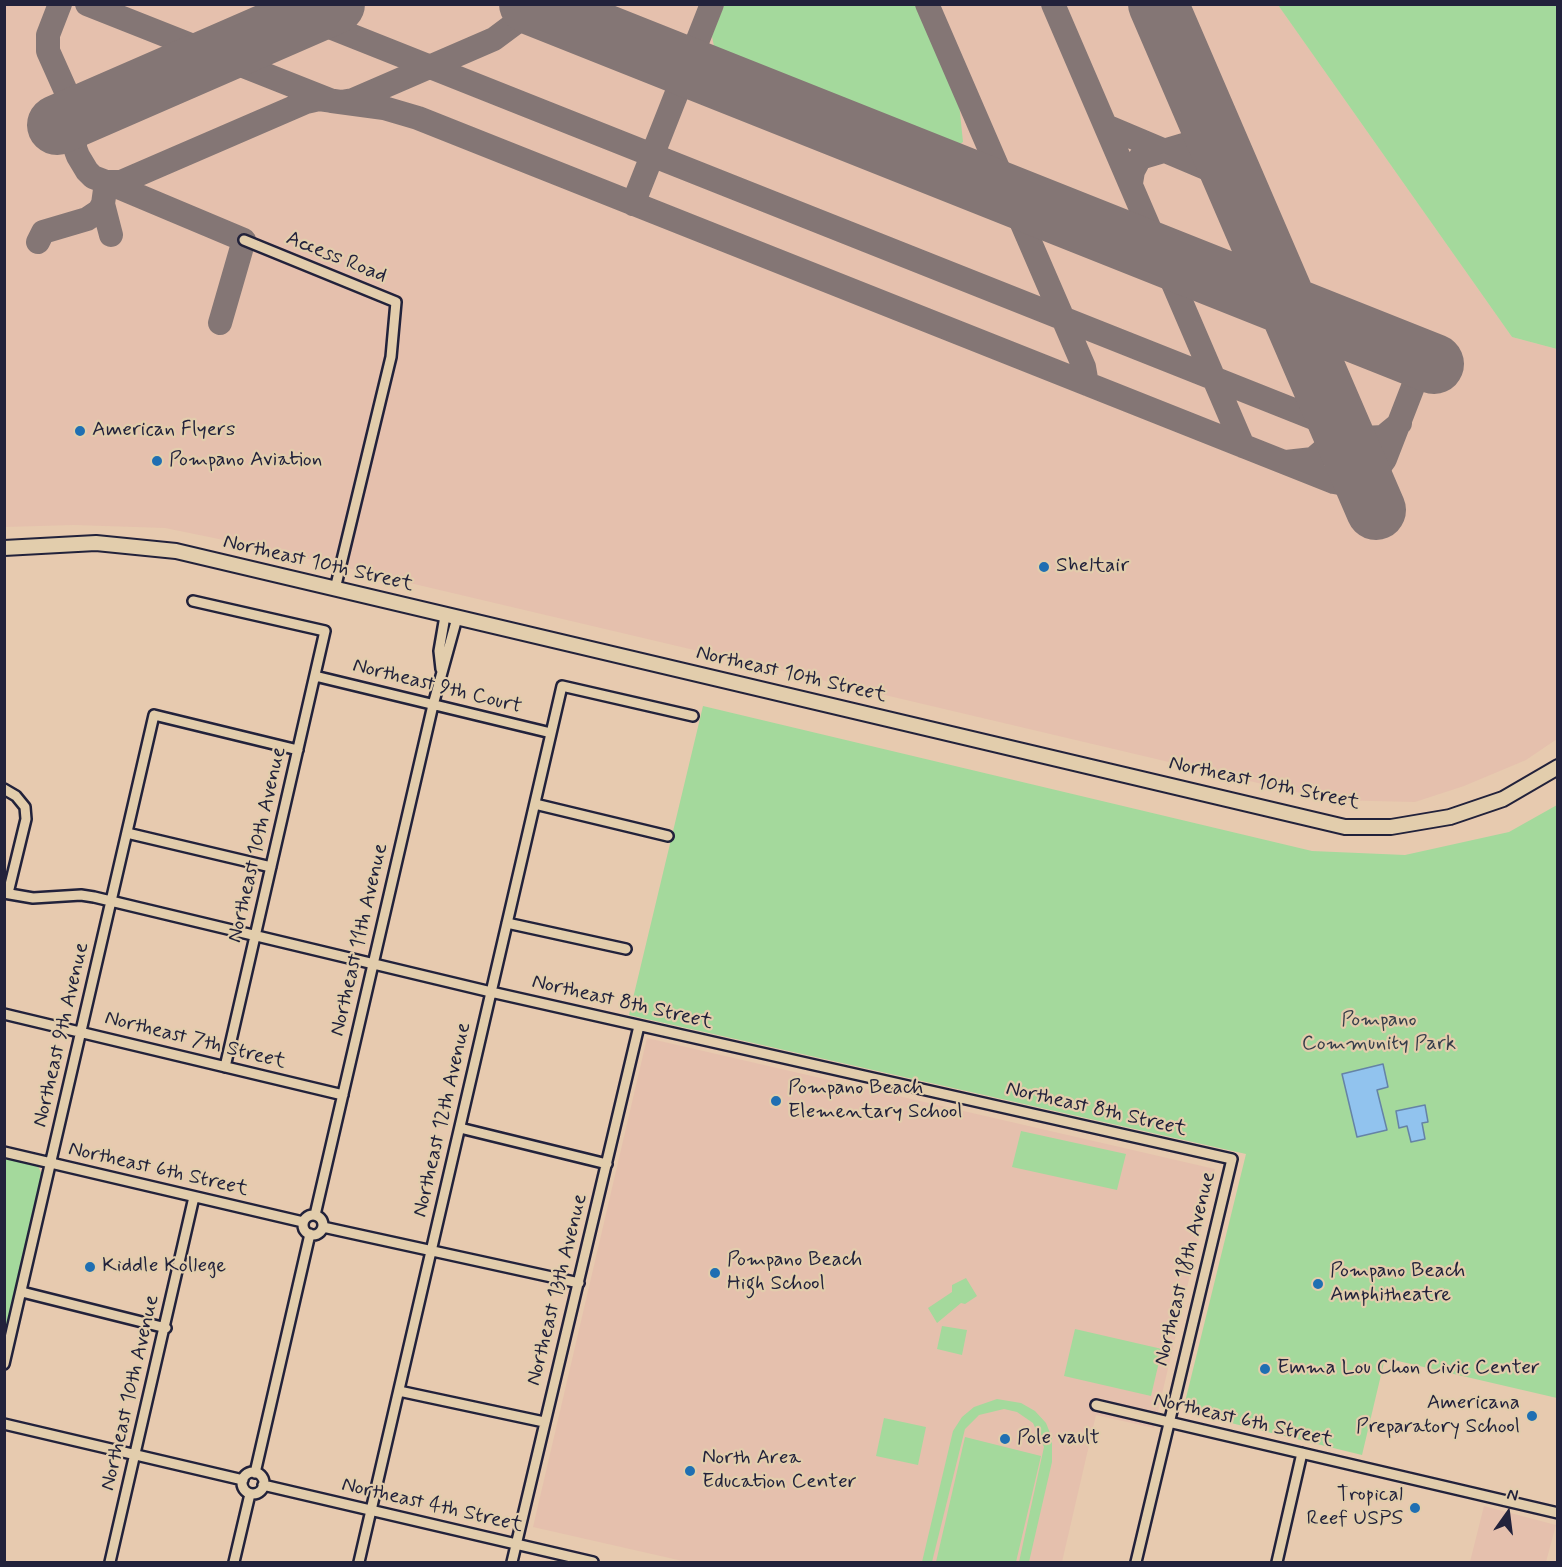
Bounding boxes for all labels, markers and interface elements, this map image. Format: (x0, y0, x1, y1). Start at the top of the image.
street label: Access Road (282, 226, 390, 290)
place label: American Flyers (92, 418, 235, 444)
marker: American Flyers (73, 424, 87, 438)
place label: Pompano Aviation (169, 448, 322, 474)
marker: Pompano Aviation (150, 454, 164, 468)
street label: Northeast 10th Street (220, 530, 416, 598)
place label: Sheltair (1056, 554, 1129, 580)
marker: Sheltair (1037, 560, 1051, 574)
street label: Northeast 10th Street (693, 641, 889, 709)
street label: Northeast 9th Court (350, 654, 524, 720)
street label: Northeast 10th Avenue (223, 745, 293, 945)
street label: Northeast 10th Street (1166, 751, 1362, 817)
street label: Northeast 11th Avenue (326, 841, 394, 1039)
street label: Northeast 9th Avenue (28, 940, 96, 1130)
street label: Northeast 8th Street (529, 970, 715, 1036)
street label: Northeast 7th Street (102, 1006, 288, 1076)
park label: Pompano Community Park (1302, 1008, 1456, 1058)
street label: Northeast 12th Avenue (408, 1020, 478, 1220)
place label: Pompano Beach Elementary School (788, 1076, 963, 1126)
street label: Northeast 8th Street (1003, 1077, 1189, 1143)
marker: Pompano Beach Elementary School (769, 1094, 783, 1108)
street label: Northeast 6th Street (66, 1137, 250, 1203)
street label: Northeast 18th Avenue (1150, 1169, 1222, 1369)
street label: Northeast 13th Avenue (522, 1191, 594, 1389)
place label: Pompano Beach High School (727, 1248, 862, 1298)
place label: Kiddle Kollege (102, 1254, 226, 1280)
place label: Pompano Beach Amphitheatre (1330, 1259, 1465, 1309)
marker: Kiddle Kollege (83, 1260, 97, 1274)
marker: Pompano Beach High School (708, 1266, 722, 1280)
marker: Pompano Beach Amphitheatre (1311, 1277, 1325, 1291)
street label: Northeast 10th Avenue (96, 1293, 166, 1493)
place label: Emma Lou Chon Civic Center (1277, 1356, 1540, 1382)
marker: Emma Lou Chon Civic Center (1258, 1362, 1272, 1376)
street label: Northeast 6th Street (1151, 1388, 1335, 1454)
place label: Americana Preparatory School (1356, 1391, 1520, 1441)
marker: Americana Preparatory School (1525, 1409, 1539, 1423)
place label: Pole vault (1017, 1426, 1100, 1452)
marker: Pole vault (998, 1432, 1012, 1446)
place label: North Area Education Center (702, 1446, 857, 1496)
marker: North Area Education Center (683, 1464, 697, 1478)
street label: Northeast 4th Street (339, 1473, 525, 1539)
place label: Tropical Reef USPS (1307, 1483, 1403, 1533)
north arrow (1478, 1483, 1538, 1543)
text: N (1505, 1484, 1520, 1507)
marker: Tropical Reef USPS (1408, 1501, 1422, 1515)

